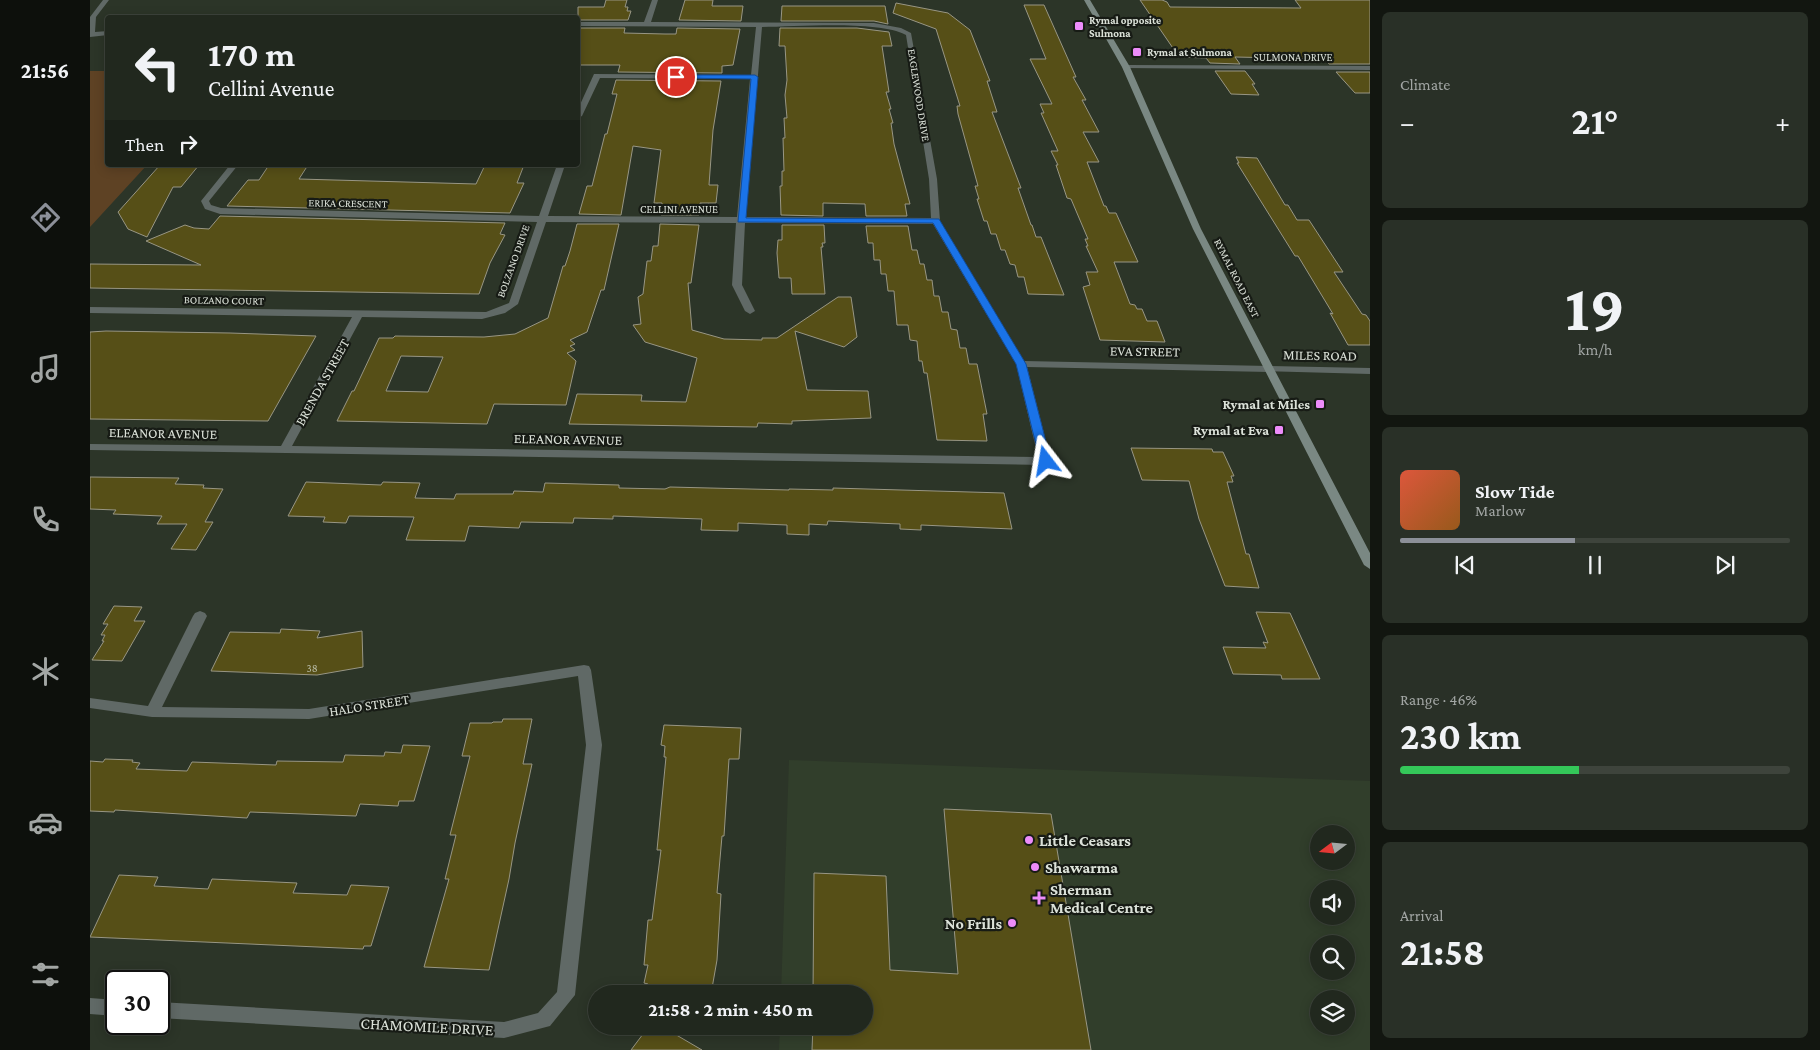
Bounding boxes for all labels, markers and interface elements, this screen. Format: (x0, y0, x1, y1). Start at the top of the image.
place label: Rymal opposite Sulmona (1089, 14, 1161, 39)
marker: Rymal opposite Sulmona (1073, 20, 1085, 32)
icon: left (125, 35, 190, 100)
text: 170 m (208, 35, 295, 74)
marker: Rymal at Sulmona (1131, 46, 1143, 58)
place label: Rymal at Sulmona (1147, 46, 1233, 58)
street label: EAGLEWOOD DRIVE (906, 48, 932, 142)
street label: SULMONA DRIVE (1254, 51, 1332, 63)
pin (655, 56, 697, 98)
text: 21:56 (21, 58, 69, 83)
icon: arrive (662, 63, 690, 91)
text: Cellini Avenue (208, 76, 334, 101)
text: Climate (1400, 76, 1450, 93)
text: 21° (1571, 100, 1619, 142)
text: − (1400, 107, 1415, 138)
text: + (1775, 107, 1790, 138)
icon: right (174, 130, 202, 158)
text: Then (125, 134, 164, 155)
street label: ERIKA CRESCENT (308, 196, 388, 210)
icon: directions (28, 200, 63, 235)
street label: CELLINI AVENUE (640, 203, 718, 215)
street label: BOLZANO DRIVE (494, 223, 532, 299)
street label: RYMAL ROAD EAST (1212, 237, 1262, 319)
text: 19 (1565, 272, 1625, 344)
street label: BOLZANO COURT (184, 293, 264, 307)
street label: BRENDA STREET (292, 335, 353, 428)
text: km/h (1578, 341, 1612, 358)
street label: EVA STREET (1110, 342, 1181, 360)
street label: MILES ROAD (1283, 346, 1357, 364)
icon: music (28, 351, 63, 386)
place label: Rymal at Miles (1222, 396, 1310, 412)
marker: Rymal at Miles (1314, 398, 1326, 410)
place label: Rymal at Eva (1193, 422, 1269, 438)
street label: ELEANOR AVENUE (109, 424, 218, 442)
marker: Rymal at Eva (1273, 424, 1285, 436)
street label: ELEANOR AVENUE (514, 430, 623, 448)
position arrow (1019, 434, 1071, 486)
text: Slow Tide (1475, 481, 1555, 502)
icon: phone (28, 502, 63, 537)
text: Marlow (1475, 502, 1525, 519)
icon: previous (1451, 551, 1479, 579)
icon: pause (1581, 551, 1609, 579)
icon: next (1711, 551, 1739, 579)
icon: climate (28, 654, 63, 689)
house number: 38 (306, 662, 318, 674)
street label: HALO STREET (328, 691, 410, 719)
text: Range · 46% (1400, 691, 1477, 708)
text: 230 km (1400, 715, 1521, 757)
icon: car (28, 805, 63, 840)
north arrow (1310, 825, 1355, 870)
map controls (1310, 825, 1355, 1035)
place label: Little Ceasars (1039, 832, 1131, 849)
marker: Little Ceasars (1023, 834, 1035, 846)
place label: Shawarma (1045, 859, 1118, 876)
marker: Shawarma (1029, 861, 1041, 873)
button: sound (1310, 880, 1355, 925)
place label: Sherman Medical Centre (1050, 881, 1153, 916)
marker: Sherman Medical Centre (1032, 891, 1046, 905)
text: Arrival (1400, 907, 1444, 924)
place label: No Frills (945, 915, 1002, 932)
marker: No Frills (1006, 917, 1018, 929)
text: 21:58 (1400, 931, 1485, 973)
button: search (1310, 935, 1355, 980)
icon: filters (28, 957, 63, 992)
speed limit sign: 30 (105, 970, 170, 1035)
button: layers (1310, 990, 1355, 1035)
text: 21:58 · 2 min · 450 m (648, 999, 813, 1020)
street label: CHAMOMILE DRIVE (360, 1015, 494, 1038)

